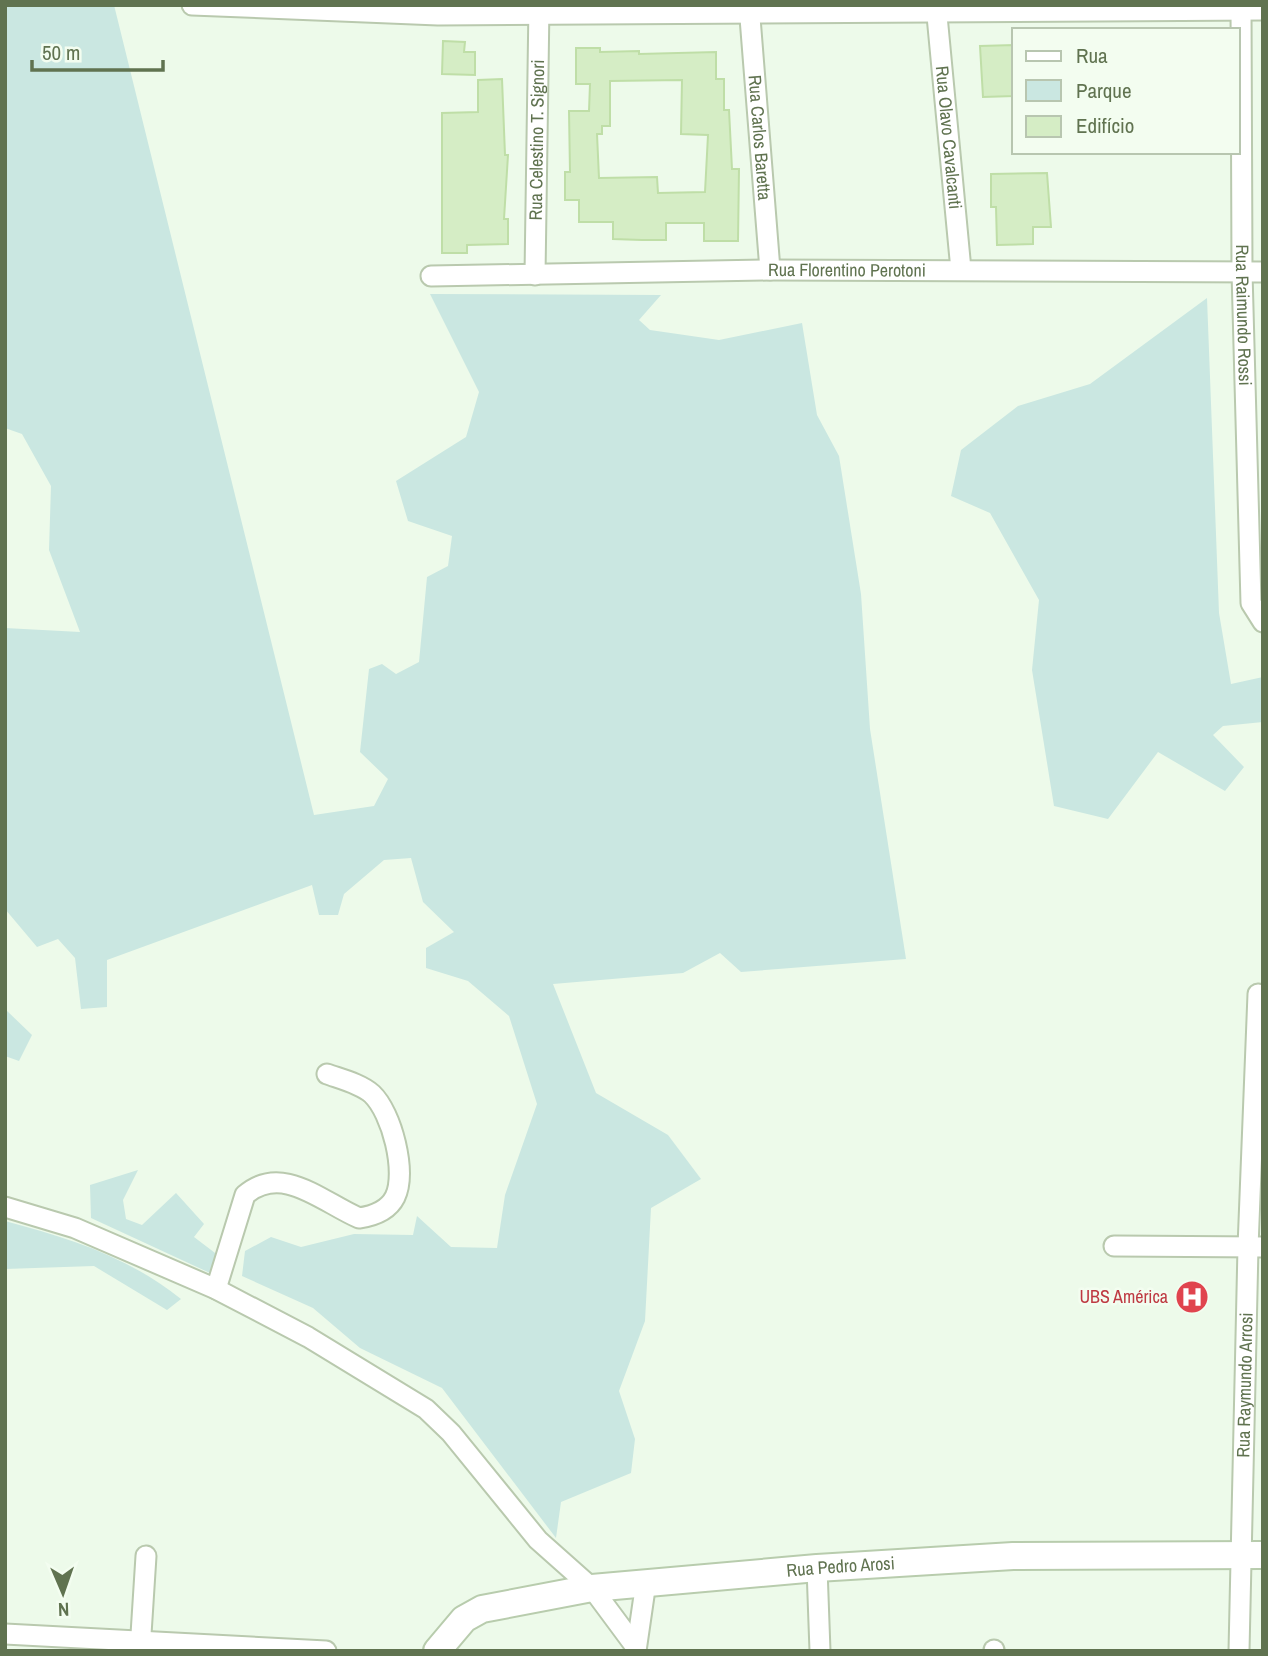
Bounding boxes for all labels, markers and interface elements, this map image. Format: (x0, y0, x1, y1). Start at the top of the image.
scale bar (32, 28, 163, 72)
legend (1012, 28, 1240, 154)
text: 50 m (42, 38, 80, 67)
text: Rua (1076, 41, 1108, 70)
street label: Rua Celestino T. Signori (523, 59, 550, 221)
street label: Rua Olavo Cavalcanti (930, 65, 968, 210)
street label: Rua Carlos Baretta (743, 74, 777, 201)
text: Parque (1076, 76, 1132, 105)
text: Edifício (1076, 111, 1134, 140)
street label: Rua Raimundo Rossi (1230, 244, 1258, 386)
street label: Rua Florentino Perotoni (768, 257, 926, 283)
hospital icon: UBS América (1173, 1278, 1211, 1316)
place label: UBS América (1079, 1284, 1168, 1309)
street label: Rua Raymundo Arrosi (1230, 1312, 1259, 1458)
street label: Rua Pedro Arosi (785, 1550, 895, 1583)
north arrow (28, 1558, 98, 1628)
text: N (58, 1597, 70, 1623)

